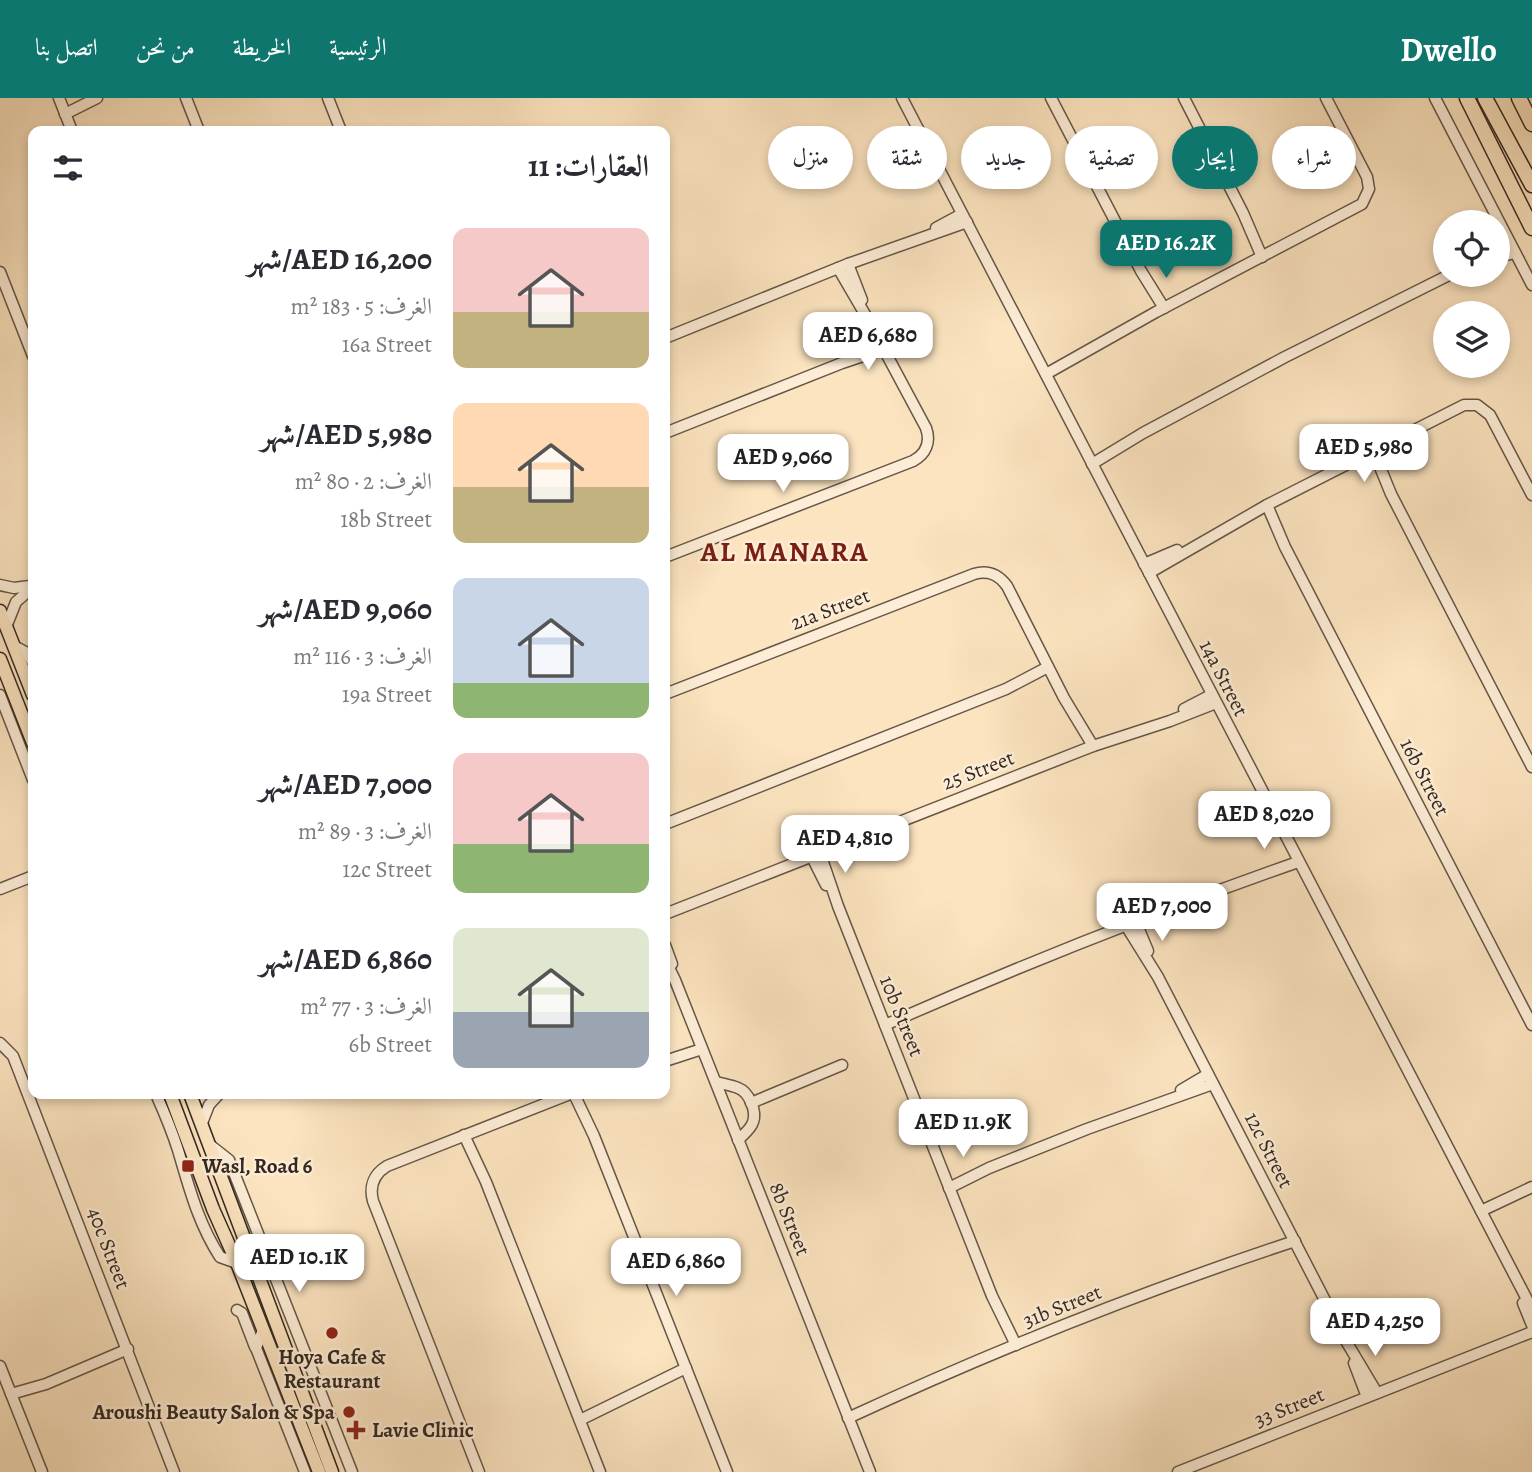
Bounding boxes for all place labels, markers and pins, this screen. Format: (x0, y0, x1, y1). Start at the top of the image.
pin: AED 16.2K (1086, 220, 1246, 280)
pin: AED 6,680 (788, 313, 948, 372)
pin: AED 5,980 (1284, 424, 1444, 484)
pin: AED 9,060 (703, 434, 863, 494)
pin: AED 8,020 (1184, 792, 1344, 851)
pin: AED 4,810 (765, 816, 925, 875)
pin: AED 7,000 (1082, 884, 1242, 943)
pin: AED 11.9K (883, 1100, 1043, 1159)
place label: Wasl, Road 6 (201, 1152, 313, 1180)
marker: Wasl, Road 6 (180, 1158, 196, 1174)
pin: AED 10.1K (219, 1234, 379, 1294)
pin: AED 6,860 (596, 1238, 756, 1298)
pin: AED 4,250 (1295, 1298, 1455, 1358)
marker: Hoya Cafe & Restaurant (324, 1325, 340, 1341)
place label: Hoya Cafe & Restaurant (278, 1343, 387, 1395)
place label: Aroushi Beauty Salon & Spa (92, 1398, 336, 1426)
marker: Aroushi Beauty Salon & Spa (341, 1404, 357, 1420)
place label: Lavie Clinic (372, 1416, 474, 1444)
marker: Lavie Clinic (346, 1420, 366, 1440)

